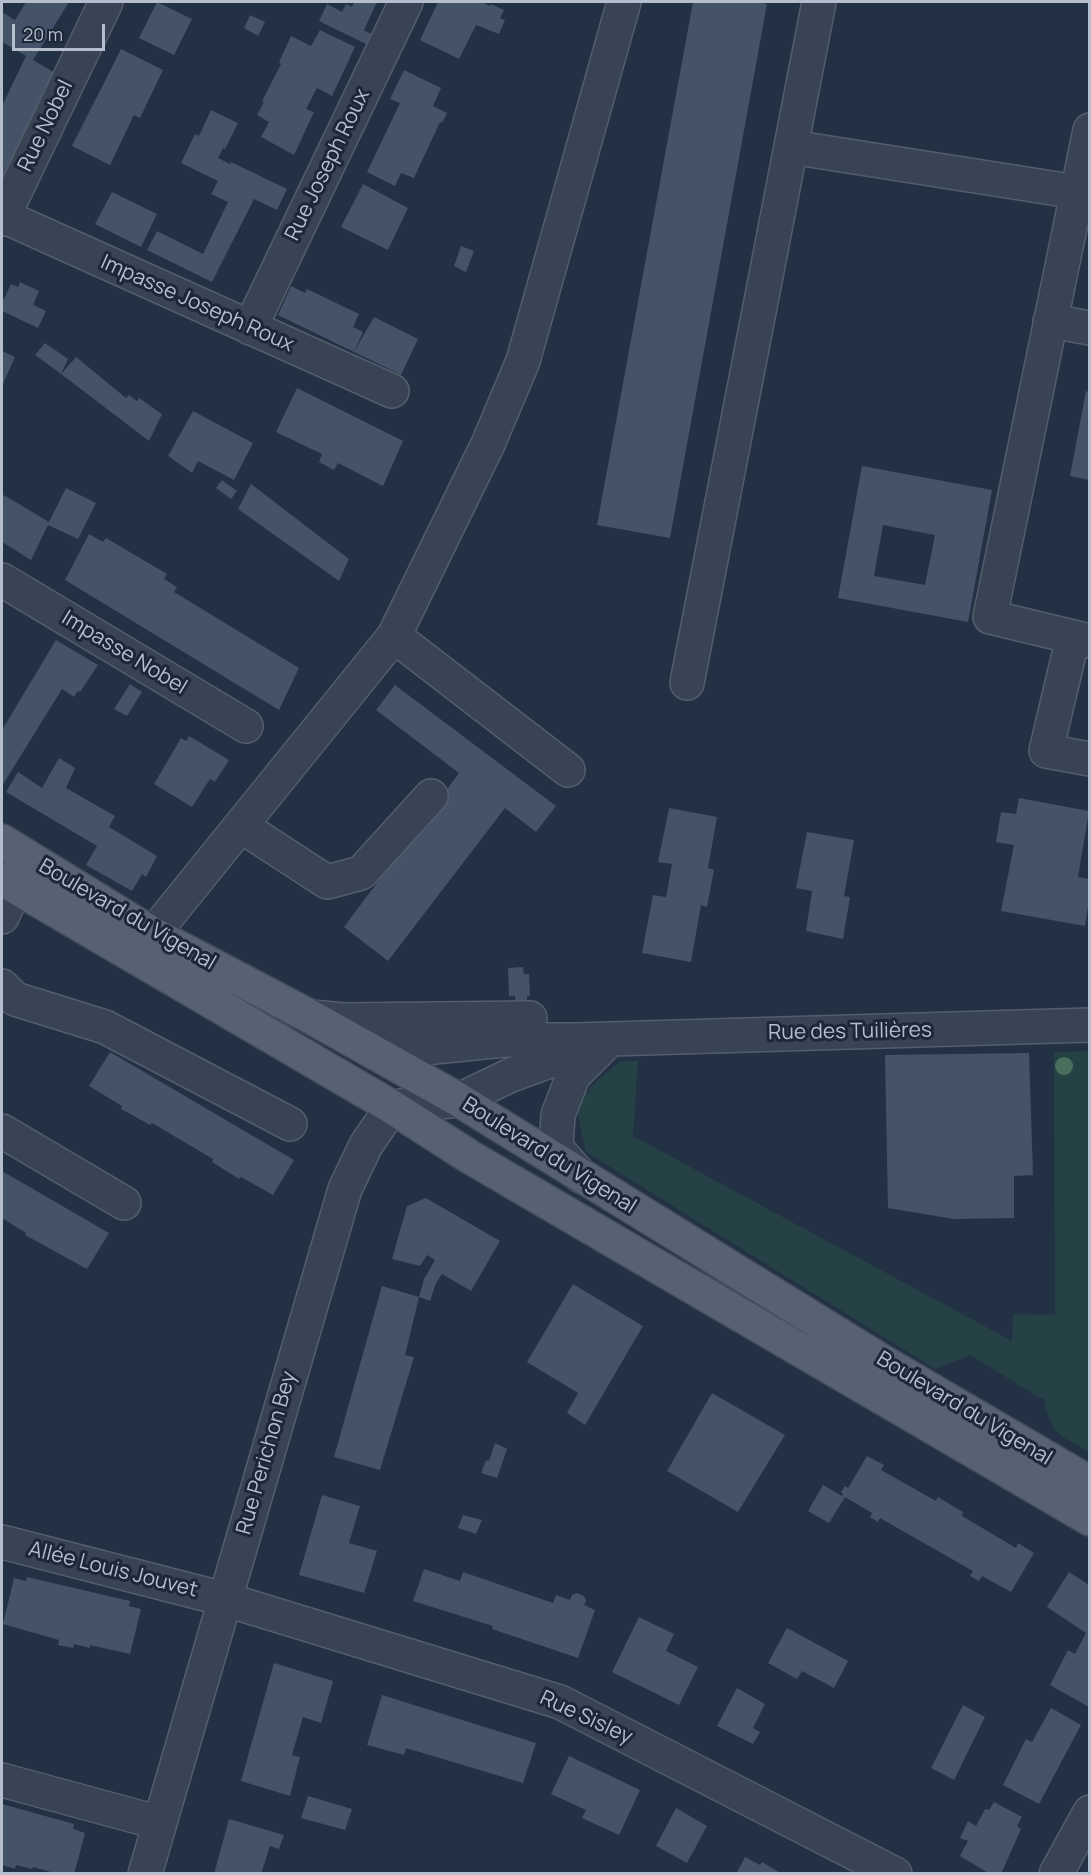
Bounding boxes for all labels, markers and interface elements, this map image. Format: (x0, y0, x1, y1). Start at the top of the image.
scale bar (15, 12, 108, 50)
text: 20 m (23, 22, 63, 46)
street label: Rue Nobel (13, 76, 79, 176)
street label: Rue Joseph Roux (280, 85, 376, 245)
street label: Impasse Joseph Roux (97, 250, 297, 358)
street label: Impasse Nobel (57, 606, 191, 700)
street label: Boulevard du Vigenal (34, 854, 220, 976)
street label: Rue des Tuilières (768, 1018, 932, 1046)
street label: Boulevard du Vigenal (458, 1092, 640, 1220)
street label: Boulevard du Vigenal (872, 1347, 1056, 1471)
street label: Rue Perichon Bey (232, 1368, 302, 1538)
street label: Allée Louis Jouvet (26, 1537, 200, 1603)
street label: Rue Sisley (536, 1686, 636, 1750)

